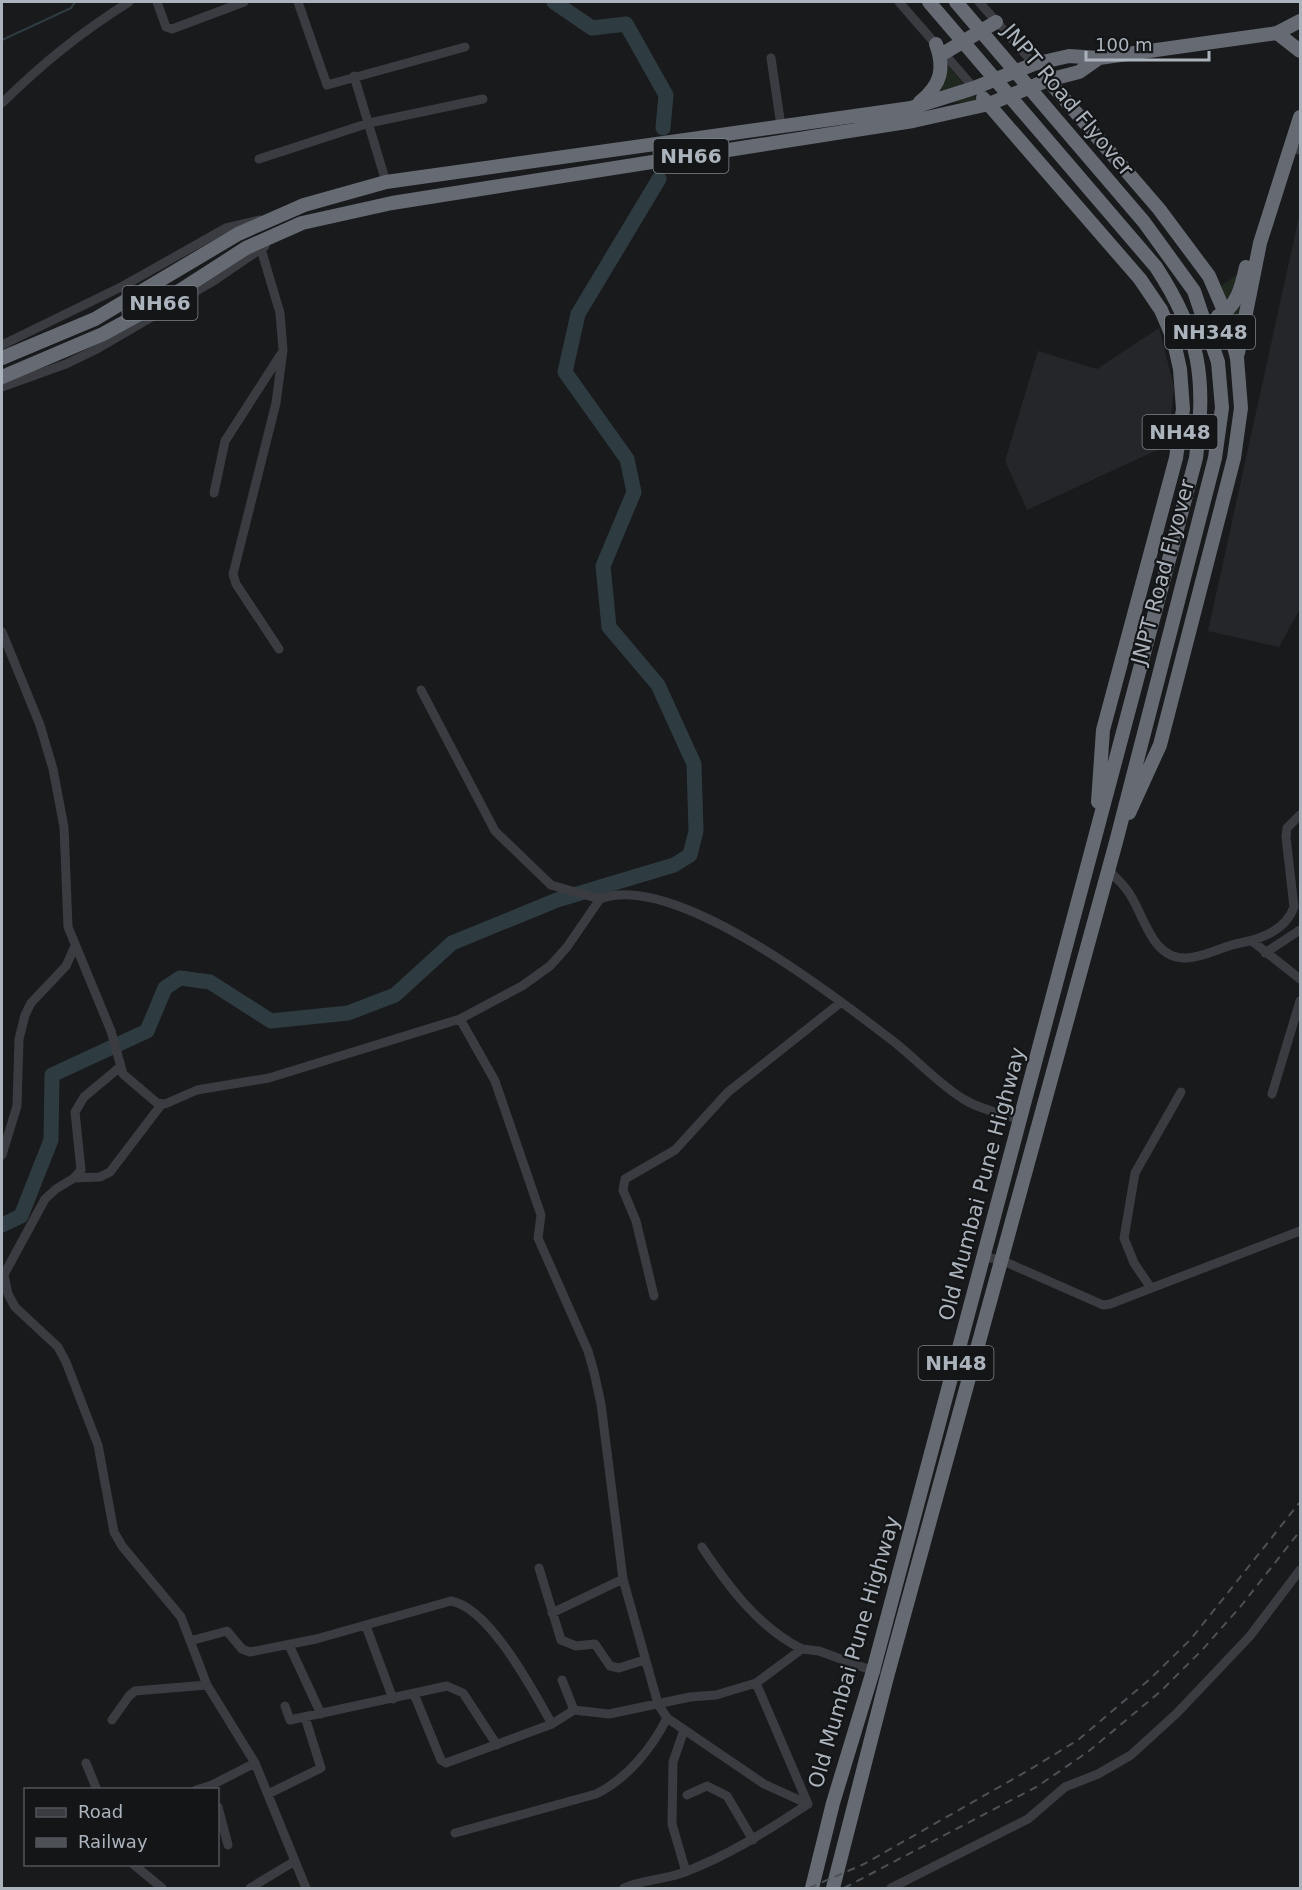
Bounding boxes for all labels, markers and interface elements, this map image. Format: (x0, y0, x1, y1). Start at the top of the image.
street label: JNPT Road Flyover (996, 18, 1139, 181)
scale bar (1086, 24, 1209, 62)
text: 100 m (1095, 34, 1153, 55)
road number: NH66 (654, 139, 728, 173)
road number: NH66 (122, 286, 198, 320)
road number: NH348 (1165, 315, 1255, 349)
road number: NH48 (1142, 415, 1218, 449)
street label: JNPT Road Flyover (1126, 476, 1199, 669)
street label: Old Mumbai Pune Highway (934, 1045, 1030, 1323)
road number: NH48 (918, 1346, 994, 1380)
street label: Old Mumbai Pune Highway (804, 1513, 904, 1791)
legend (24, 1788, 219, 1866)
text: Road (78, 1801, 123, 1822)
text: Railway (78, 1831, 148, 1852)

